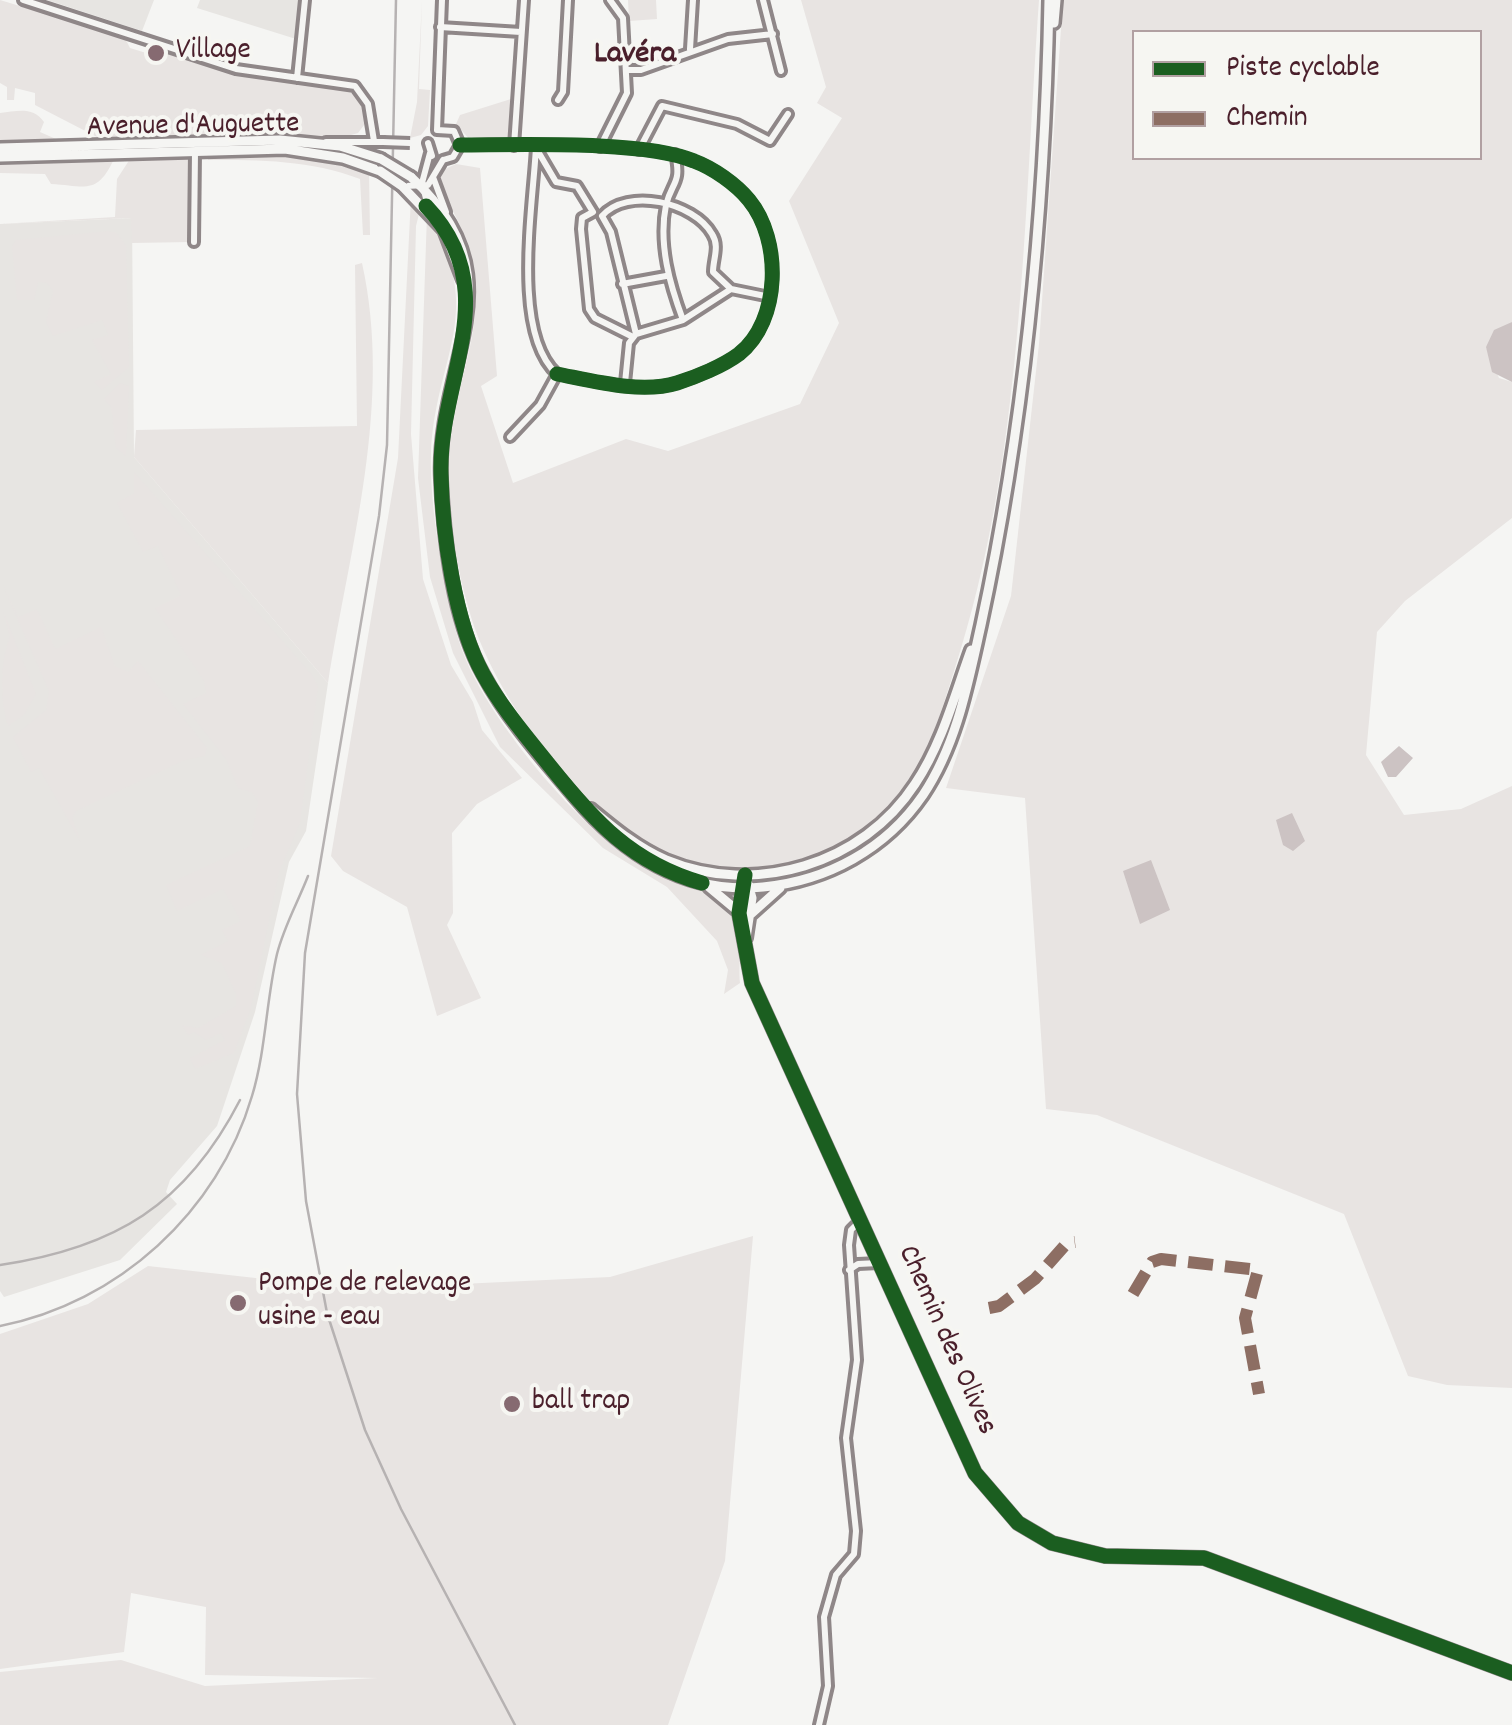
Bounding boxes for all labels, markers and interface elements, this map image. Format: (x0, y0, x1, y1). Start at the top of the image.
legend (1132, 30, 1482, 160)
place label: Village (176, 35, 251, 71)
district label: Lavéra (594, 38, 676, 76)
marker: Village (145, 42, 167, 64)
text: Piste cyclable (1226, 48, 1380, 91)
text: Chemin (1226, 98, 1308, 141)
street label: Avenue d'Auguette (86, 108, 300, 148)
street label: Chemin des Olives (887, 1241, 1003, 1441)
place label: Pompe de relevage usine - eau (258, 1268, 471, 1338)
marker: Pompe de relevage usine - eau (227, 1292, 249, 1314)
place label: ball trap (532, 1386, 630, 1422)
marker: ball trap (501, 1393, 523, 1415)

